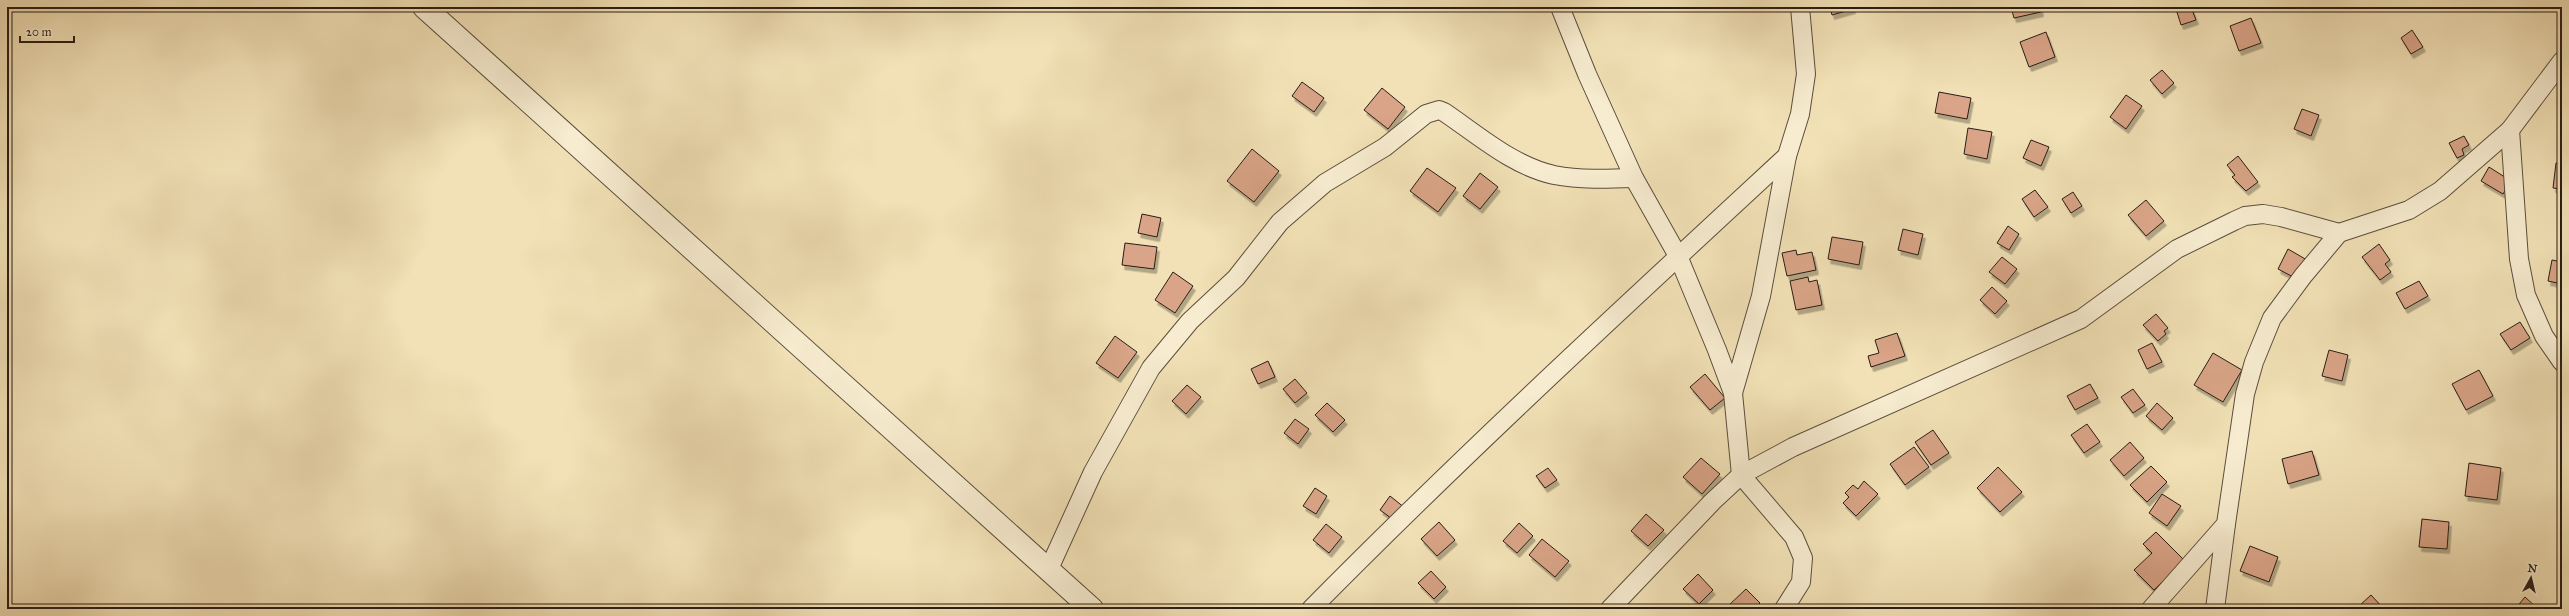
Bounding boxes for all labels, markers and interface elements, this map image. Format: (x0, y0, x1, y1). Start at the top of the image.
scale bar (20, 18, 74, 44)
text: 20 m (26, 25, 52, 39)
north arrow (2511, 558, 2551, 598)
text: N (2527, 562, 2539, 576)

